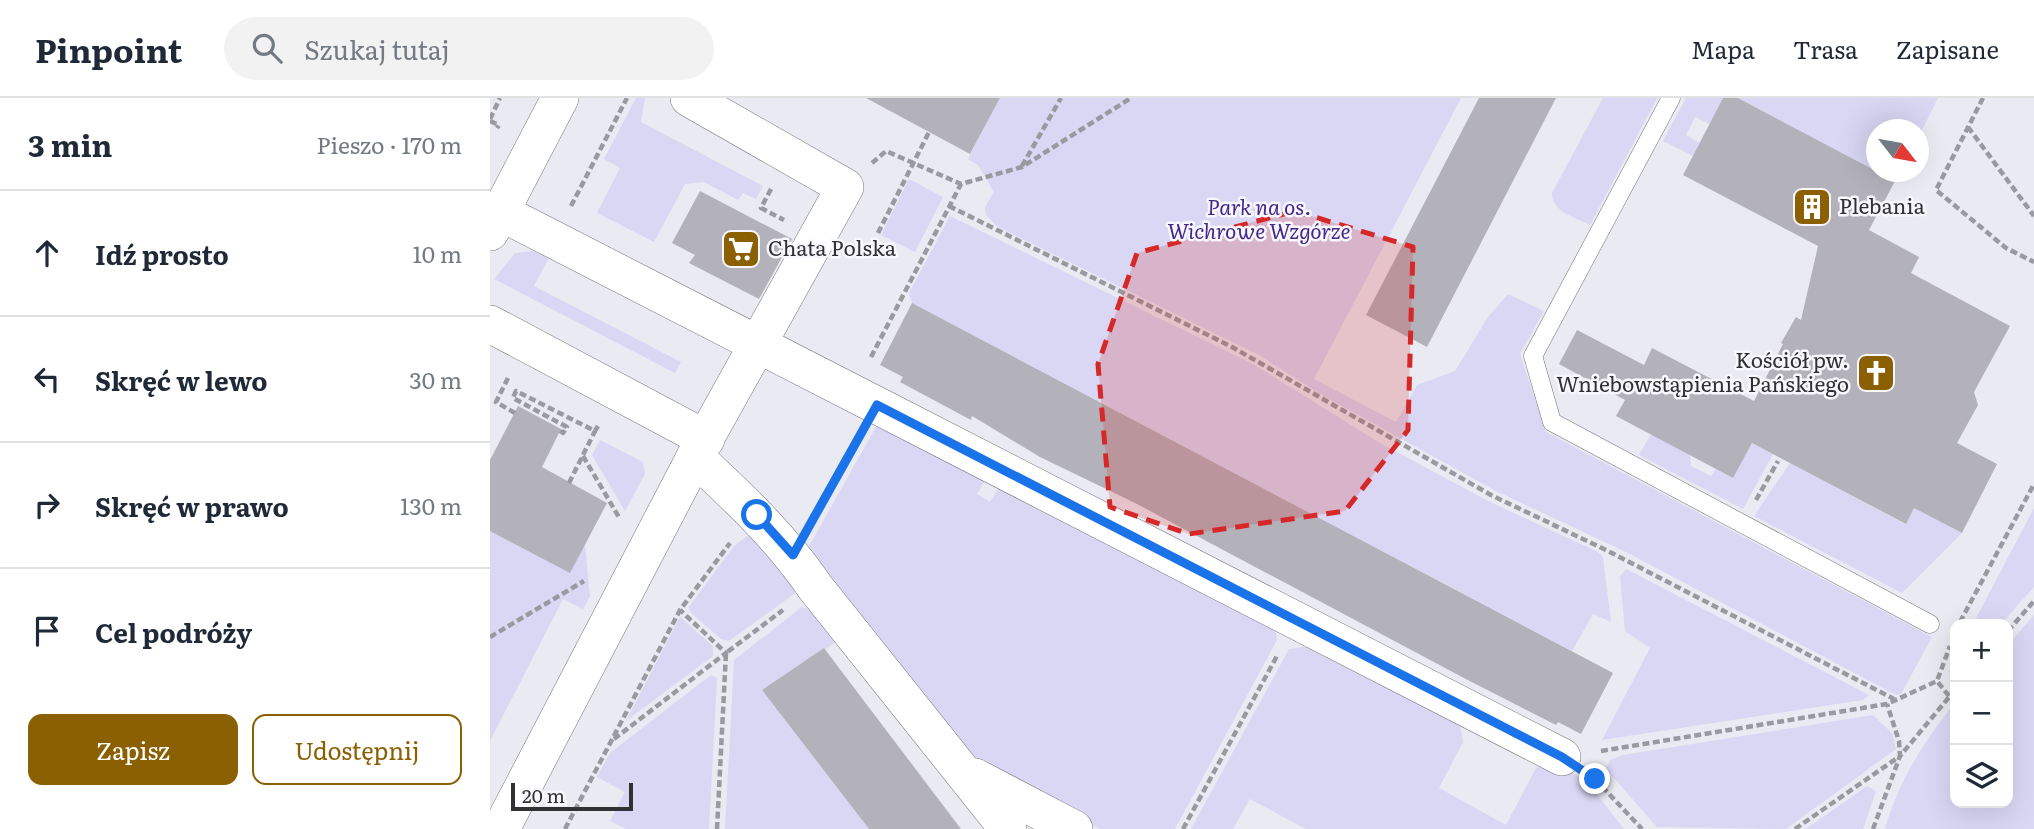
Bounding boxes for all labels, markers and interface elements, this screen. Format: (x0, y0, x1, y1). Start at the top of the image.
search box (224, 17, 714, 80)
text: Pinpoint (35, 24, 182, 73)
icon: search (248, 29, 286, 67)
text: Szukaj tutaj (304, 29, 450, 68)
text: Mapa (1691, 31, 1755, 66)
text: Trasa (1793, 31, 1858, 66)
text: Zapisane (1896, 31, 1999, 66)
north arrow (1866, 119, 1929, 182)
text: 3 min (28, 122, 112, 166)
text: Pieszo · 170 m (317, 127, 462, 161)
building icon: Plebania (1791, 186, 1833, 228)
place label: Plebania (1839, 189, 1925, 220)
park label: Park na os. Wichrowe Wzgórze (1167, 190, 1351, 245)
supermarket icon: Chata Polska (720, 228, 762, 270)
place label: Chata Polska (768, 231, 897, 262)
icon: ahead (28, 234, 66, 272)
text: Idź prosto (95, 234, 229, 273)
text: 10 m (412, 236, 462, 270)
place label: Kościół pw. Wniebowstąpienia Pańskiego (1556, 343, 1849, 398)
church icon: Kościół pw. Wniebowstąpienia Pańskiego (1855, 352, 1897, 394)
icon: left (28, 360, 66, 398)
text: Skręć w lewo (95, 360, 268, 399)
text: 30 m (409, 362, 462, 396)
icon: right (28, 486, 66, 524)
text: Skręć w prawo (95, 486, 289, 525)
text: 130 m (400, 488, 462, 522)
route start (741, 499, 772, 530)
icon: arrive (28, 612, 66, 650)
text: Cel podróży (95, 612, 252, 651)
map controls (1950, 619, 2013, 808)
button: + (1950, 619, 2013, 682)
button: − (1950, 682, 2013, 745)
button: Zapisz (28, 714, 238, 785)
button: Udostępnij (252, 714, 462, 785)
button: layers (1950, 745, 2013, 808)
route end (1579, 763, 1610, 794)
scale bar (511, 780, 634, 812)
text: 20 m (522, 781, 565, 809)

